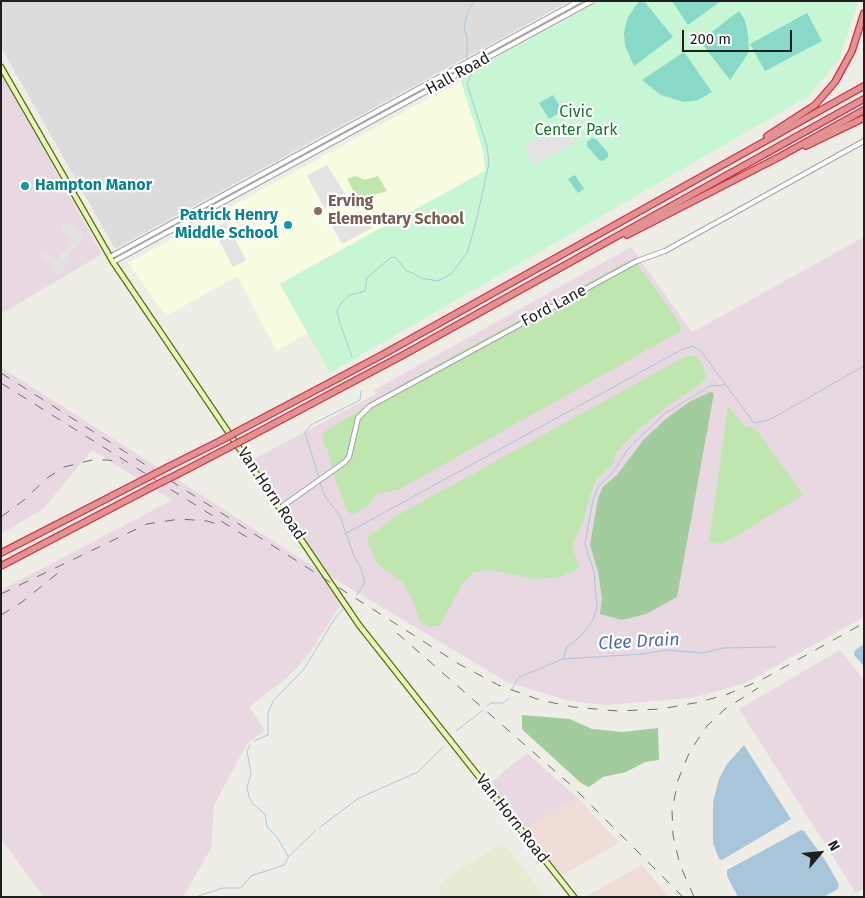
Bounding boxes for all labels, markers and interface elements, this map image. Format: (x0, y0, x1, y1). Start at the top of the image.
scale bar (685, 20, 795, 52)
text: 200 m (690, 30, 731, 48)
street label: Hall Road (423, 49, 493, 99)
park label: Civic Center Park (535, 103, 617, 141)
place label: Hampton Manor (35, 176, 152, 196)
marker: Hampton Manor (19, 180, 31, 192)
place label: Erving Elementary School (328, 192, 464, 230)
marker: Erving Elementary School (312, 205, 324, 217)
place label: Patrick Henry Middle School (175, 206, 278, 244)
marker: Patrick Henry Middle School (282, 219, 294, 231)
street label: Ford Lane (518, 281, 590, 331)
street label: Van Horn Road (233, 444, 309, 544)
water label: Clee Drain (598, 629, 680, 655)
street label: Van Horn Road (471, 771, 553, 867)
north arrow (795, 828, 845, 878)
text: N (824, 838, 843, 854)

